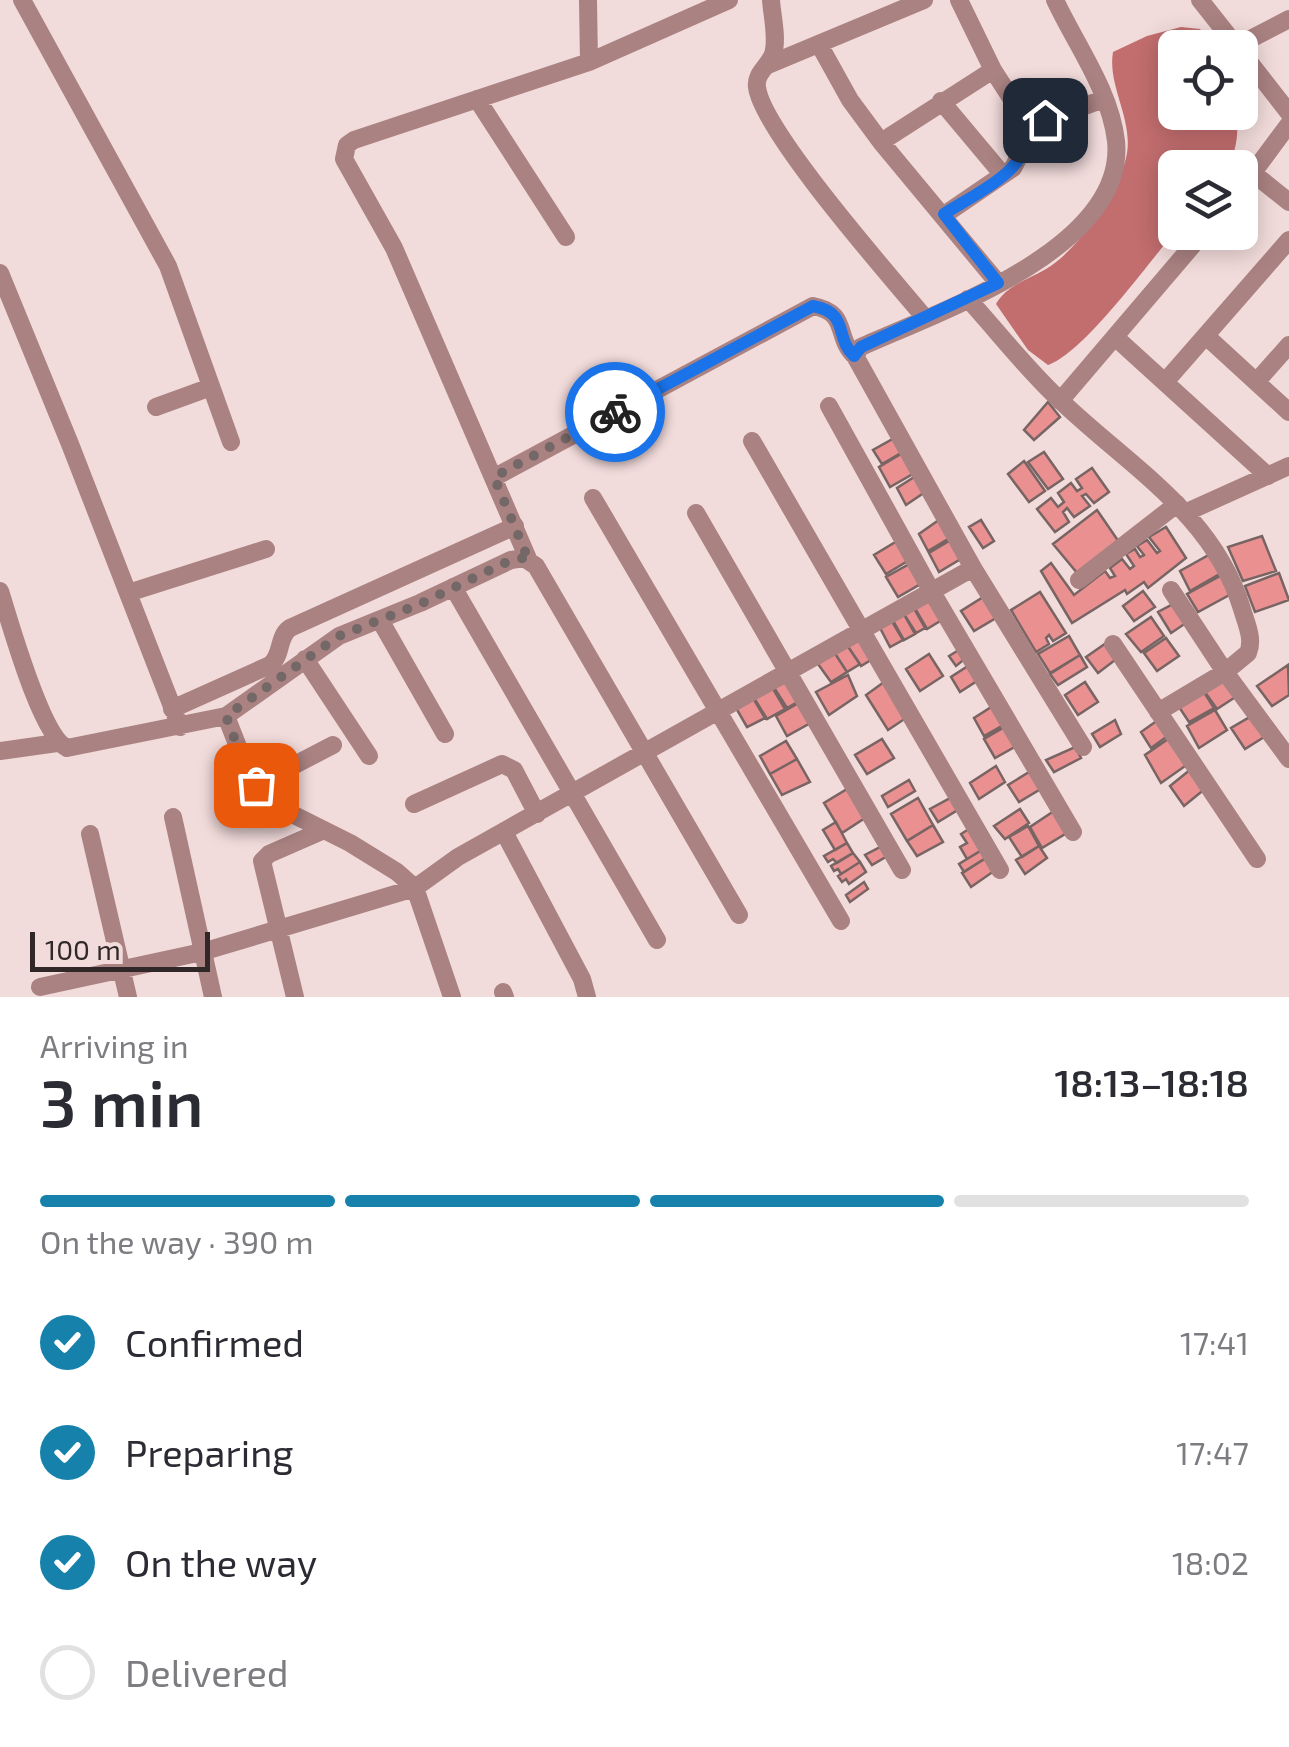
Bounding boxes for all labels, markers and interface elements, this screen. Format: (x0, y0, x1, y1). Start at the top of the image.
map controls (1158, 30, 1258, 250)
button: locate (1158, 30, 1258, 130)
pin (1003, 78, 1088, 163)
icon: home (1018, 93, 1073, 148)
button: layers (1158, 150, 1258, 250)
courier (565, 362, 665, 462)
icon: bike (588, 385, 643, 440)
pin (214, 743, 299, 828)
icon: bag (229, 758, 284, 813)
scale bar (30, 927, 210, 971)
text: 100 m (45, 932, 121, 966)
text: Arriving in (40, 1026, 189, 1064)
text: 18:13–18:18 (1054, 1059, 1249, 1105)
text: 3 min (40, 1062, 204, 1140)
text: On the way · 390 m (40, 1222, 313, 1260)
icon: check (40, 1315, 95, 1370)
text: Confirmed (125, 1319, 304, 1365)
text: 17:41 (1180, 1323, 1249, 1361)
icon: check (40, 1425, 95, 1480)
text: Preparing (125, 1429, 293, 1475)
text: 17:47 (1176, 1433, 1249, 1471)
icon: check (40, 1535, 95, 1590)
text: On the way (125, 1539, 317, 1585)
text: 18:02 (1172, 1543, 1249, 1581)
text: Delivered (125, 1649, 289, 1695)

